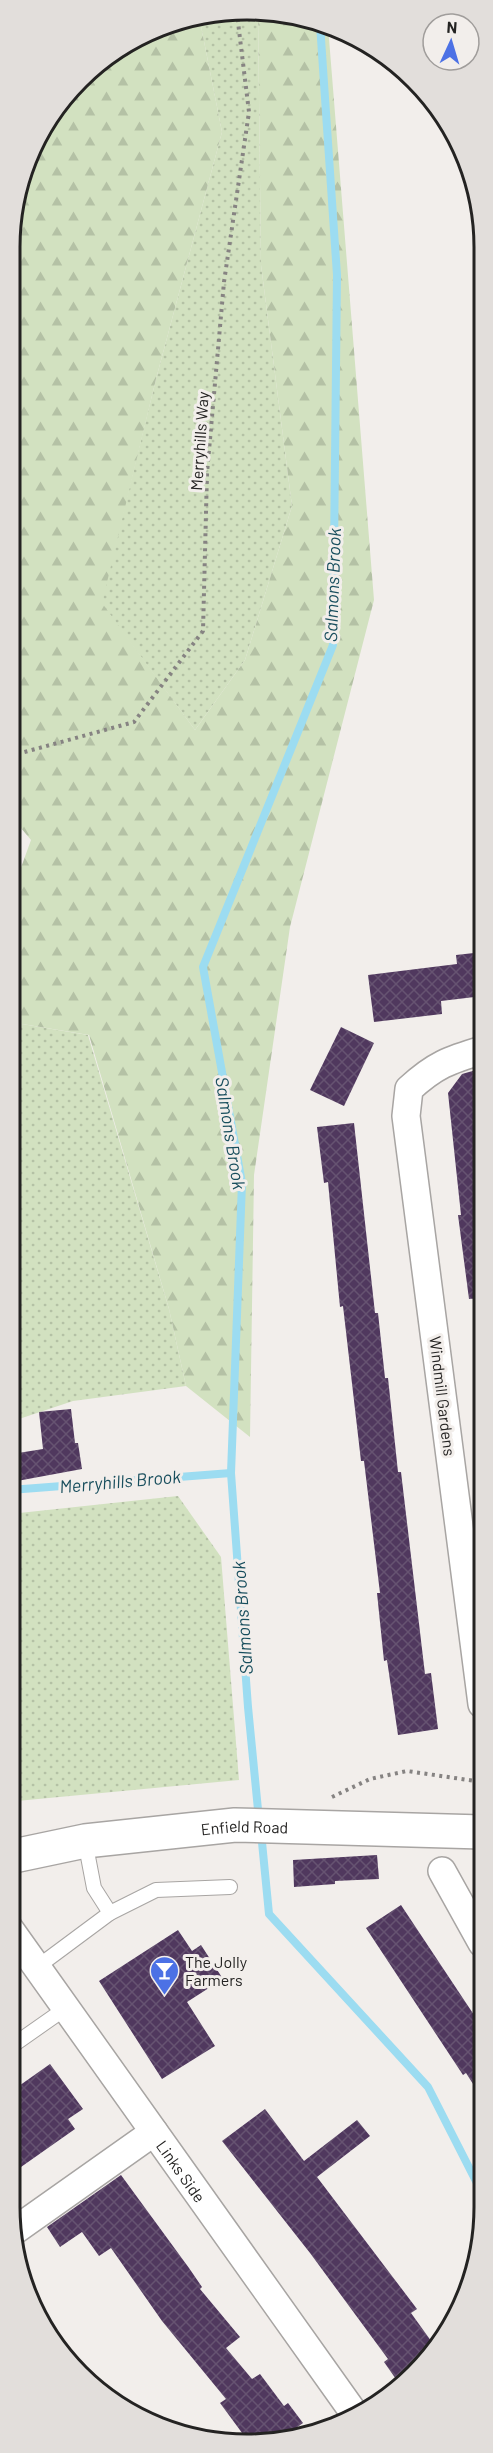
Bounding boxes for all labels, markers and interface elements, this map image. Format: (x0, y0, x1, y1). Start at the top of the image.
north arrow (421, 12, 481, 72)
text: N (446, 17, 458, 36)
street label: Merryhills Way (186, 390, 212, 491)
water label: Salmons Brook (319, 527, 345, 642)
water label: Salmons Brook (211, 1075, 251, 1191)
street label: Windmill Gardens (426, 1335, 460, 1457)
water label: Merryhills Brook (58, 1465, 182, 1497)
water label: Salmons Brook (227, 1560, 257, 1676)
street label: Enfield Road (200, 1815, 289, 1838)
place label: The Jolly Farmers (185, 1952, 248, 1989)
bar icon: The Jolly Farmers (148, 1954, 180, 1996)
street label: Links Side (153, 2136, 210, 2205)

